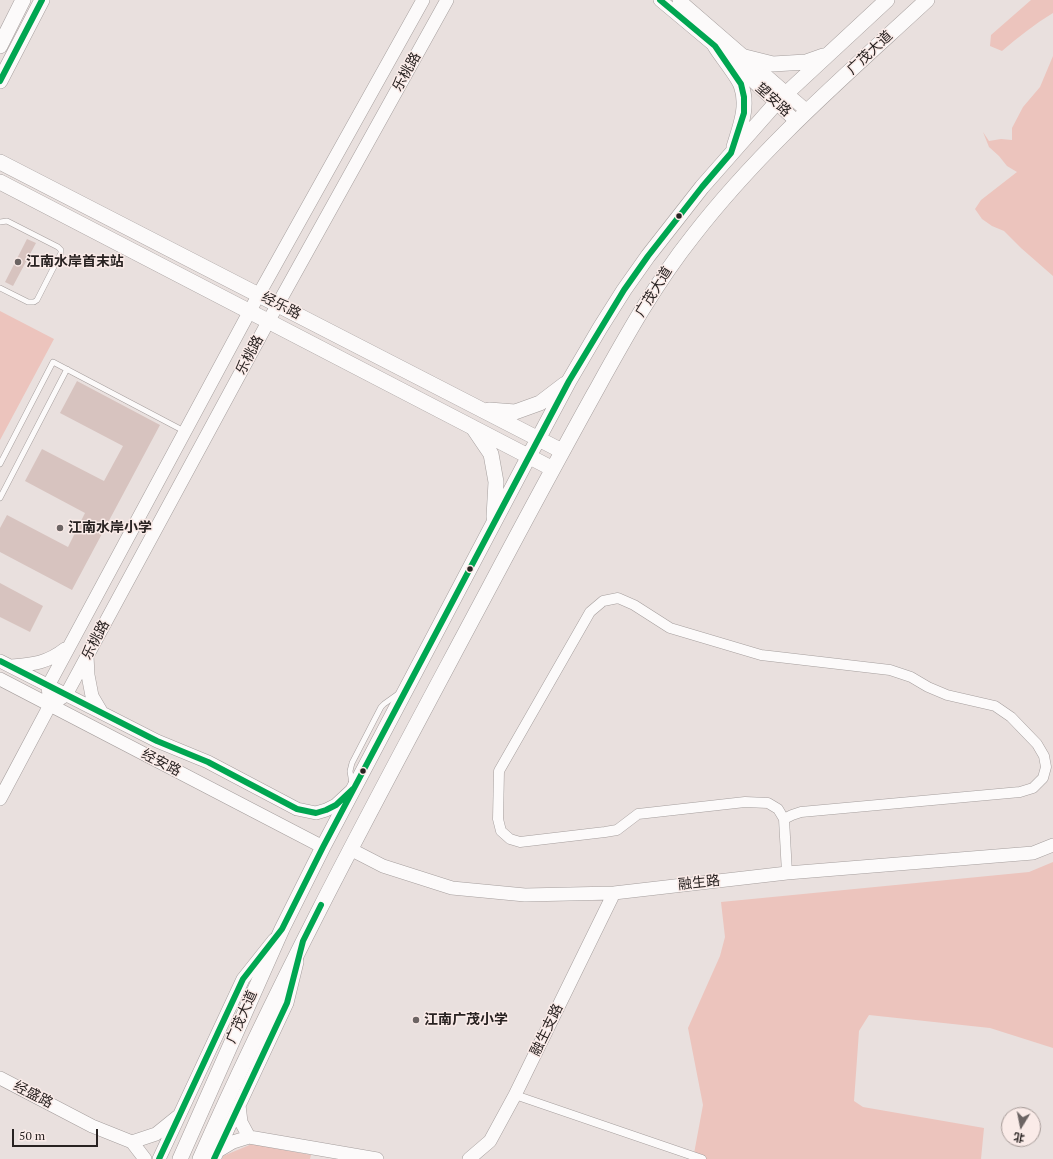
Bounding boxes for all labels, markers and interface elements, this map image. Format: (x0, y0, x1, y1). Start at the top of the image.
street label: 广茂大道 (844, 28, 896, 78)
street label: 乐桃路 (389, 50, 425, 94)
street label: 望安路 (752, 80, 794, 120)
unlabelled marker (674, 211, 684, 221)
place label: 江南水岸首末站 (26, 254, 124, 270)
marker: 江南水岸首末站 (13, 257, 23, 267)
street label: 广茂大道 (632, 264, 676, 320)
street label: 经乐路 (258, 289, 304, 323)
street label: 乐桃路 (233, 333, 267, 377)
place label: 江南水岸小学 (68, 520, 152, 536)
marker: 江南水岸小学 (55, 523, 65, 533)
unlabelled marker (465, 564, 475, 574)
street label: 乐桃路 (79, 618, 113, 662)
street label: 经安路 (138, 746, 184, 780)
unlabelled marker (358, 766, 368, 776)
street label: 融生路 (677, 872, 721, 894)
street label: 广茂大道 (223, 988, 261, 1046)
street label: 融生支路 (527, 1001, 567, 1059)
place label: 江南广茂小学 (424, 1012, 508, 1028)
marker: 江南广茂小学 (411, 1015, 421, 1025)
street label: 经盛路 (10, 1078, 56, 1112)
north arrow (1001, 1107, 1041, 1147)
scale bar (14, 1121, 100, 1147)
text: 50 m (19, 1128, 45, 1143)
text: 北 (1012, 1130, 1026, 1146)

